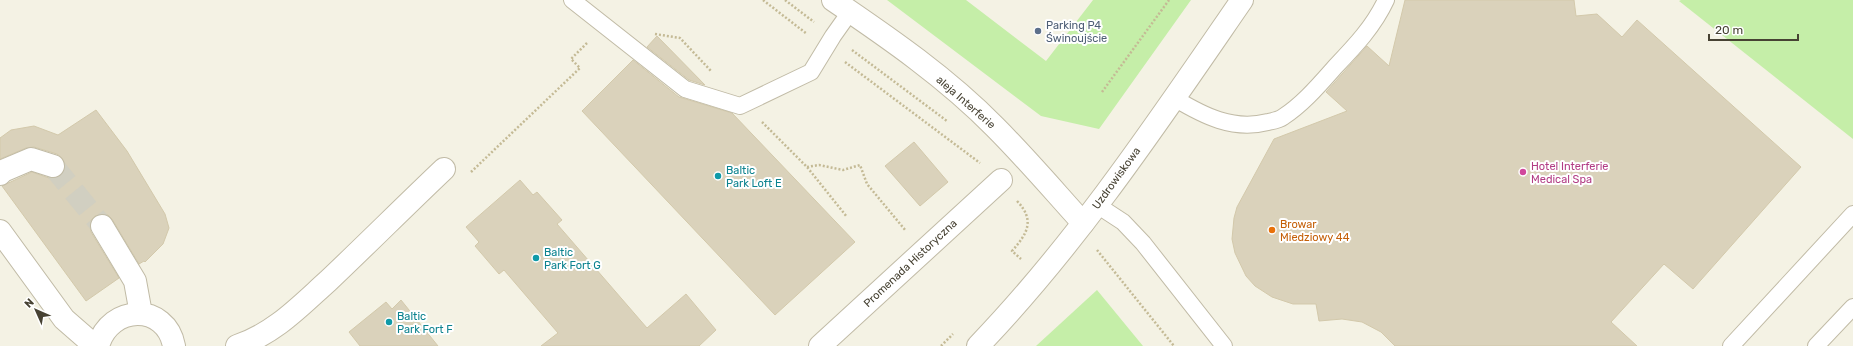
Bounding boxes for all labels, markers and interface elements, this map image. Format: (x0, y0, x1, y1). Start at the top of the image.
scale bar (1709, 16, 1798, 42)
place label: Parking P4 Świnoujście (1046, 19, 1107, 45)
text: 20 m (1715, 23, 1743, 37)
marker: Parking P4 Świnoujście (1033, 26, 1043, 36)
street label: aleja Interferie (933, 73, 998, 132)
street label: Uzdrowiskowa (1090, 145, 1143, 212)
place label: Hotel Interferie Medical Spa (1531, 160, 1608, 186)
place label: Baltic Park Loft E (726, 164, 782, 190)
marker: Hotel Interferie Medical Spa (1518, 167, 1528, 177)
marker: Baltic Park Loft E (713, 171, 723, 181)
street label: Promenada Historyczna (861, 217, 960, 310)
place label: Browar Miedziowy 44 (1280, 218, 1350, 244)
marker: Browar Miedziowy 44 (1267, 225, 1277, 235)
place label: Baltic Park Fort G (544, 246, 601, 272)
marker: Baltic Park Fort G (531, 253, 541, 263)
north arrow (16, 290, 56, 330)
text: N (22, 296, 37, 311)
place label: Baltic Park Fort F (397, 310, 453, 336)
marker: Baltic Park Fort F (384, 317, 394, 327)

